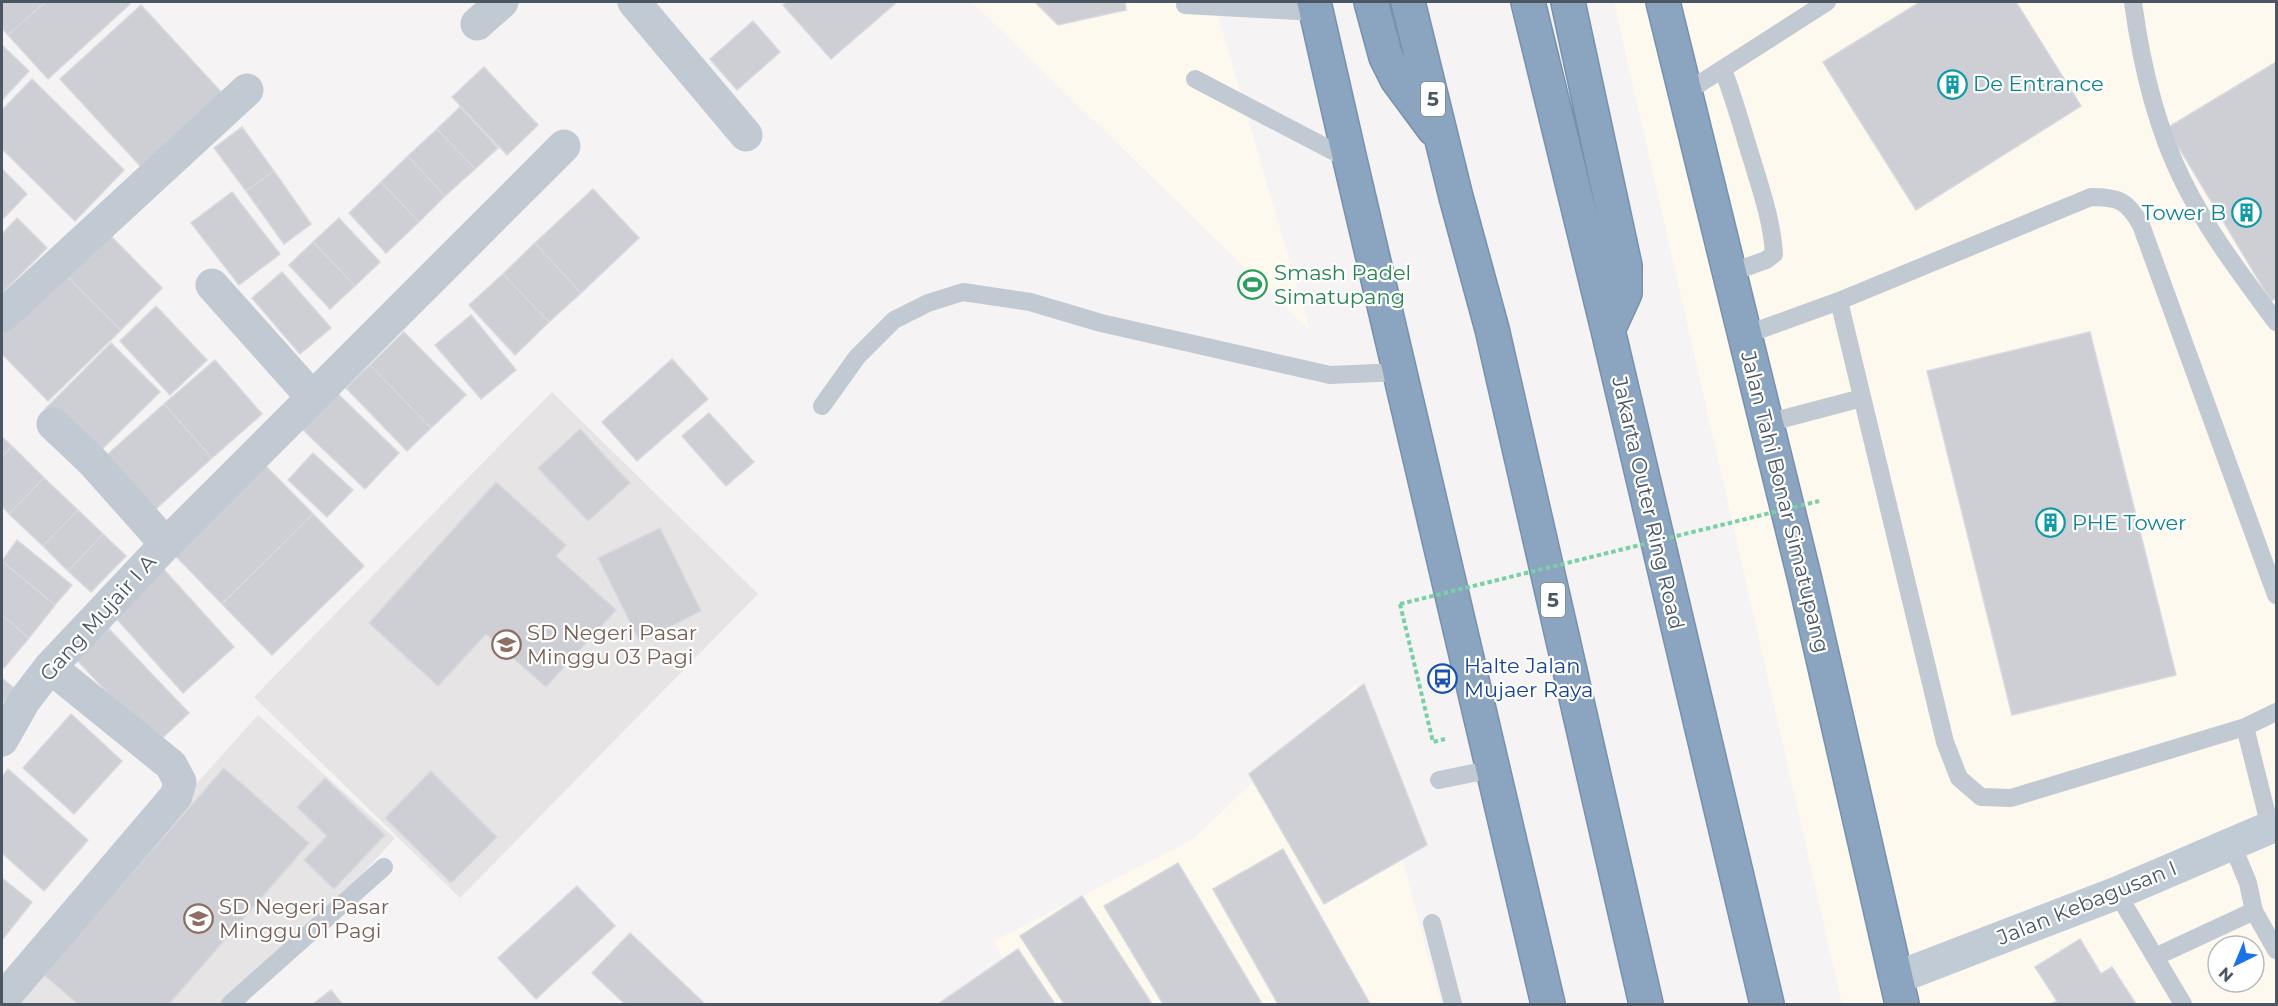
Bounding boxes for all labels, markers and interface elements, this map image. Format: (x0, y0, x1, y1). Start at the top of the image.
building icon: De Entrance (1936, 68, 1968, 100)
place label: De Entrance (1973, 71, 2104, 96)
road number: 5 (1421, 82, 1445, 116)
building icon: Tower B (2231, 197, 2263, 229)
place label: Tower B (2142, 200, 2226, 225)
place label: Smash Padel Simatupang (1274, 260, 1411, 309)
sports icon: Smash Padel Simatupang (1237, 269, 1269, 301)
street label: Jalan Tahi Bonar Simatupang (1736, 347, 1835, 655)
street label: Jakarta Outer Ring Road (1607, 373, 1690, 632)
building icon: PHE Tower (2035, 507, 2067, 539)
place label: PHE Tower (2072, 510, 2187, 535)
street label: Gang Mujair I A (34, 549, 162, 686)
road number: 5 (1541, 583, 1565, 617)
place label: SD Negeri Pasar Minggu 03 Pagi (527, 620, 697, 669)
school or university icon: SD Negeri Pasar Minggu 03 Pagi (490, 629, 522, 661)
place label: Halte Jalan Mujaer Raya (1464, 653, 1593, 702)
bus stop icon: Halte Jalan Mujaer Raya (1427, 662, 1459, 694)
street label: Jalan Kebagusan I (1992, 855, 2180, 950)
place label: SD Negeri Pasar Minggu 01 Pagi (219, 894, 389, 943)
school or university icon: SD Negeri Pasar Minggu 01 Pagi (182, 903, 214, 935)
north arrow (2206, 934, 2266, 994)
text: N (2215, 963, 2237, 986)

